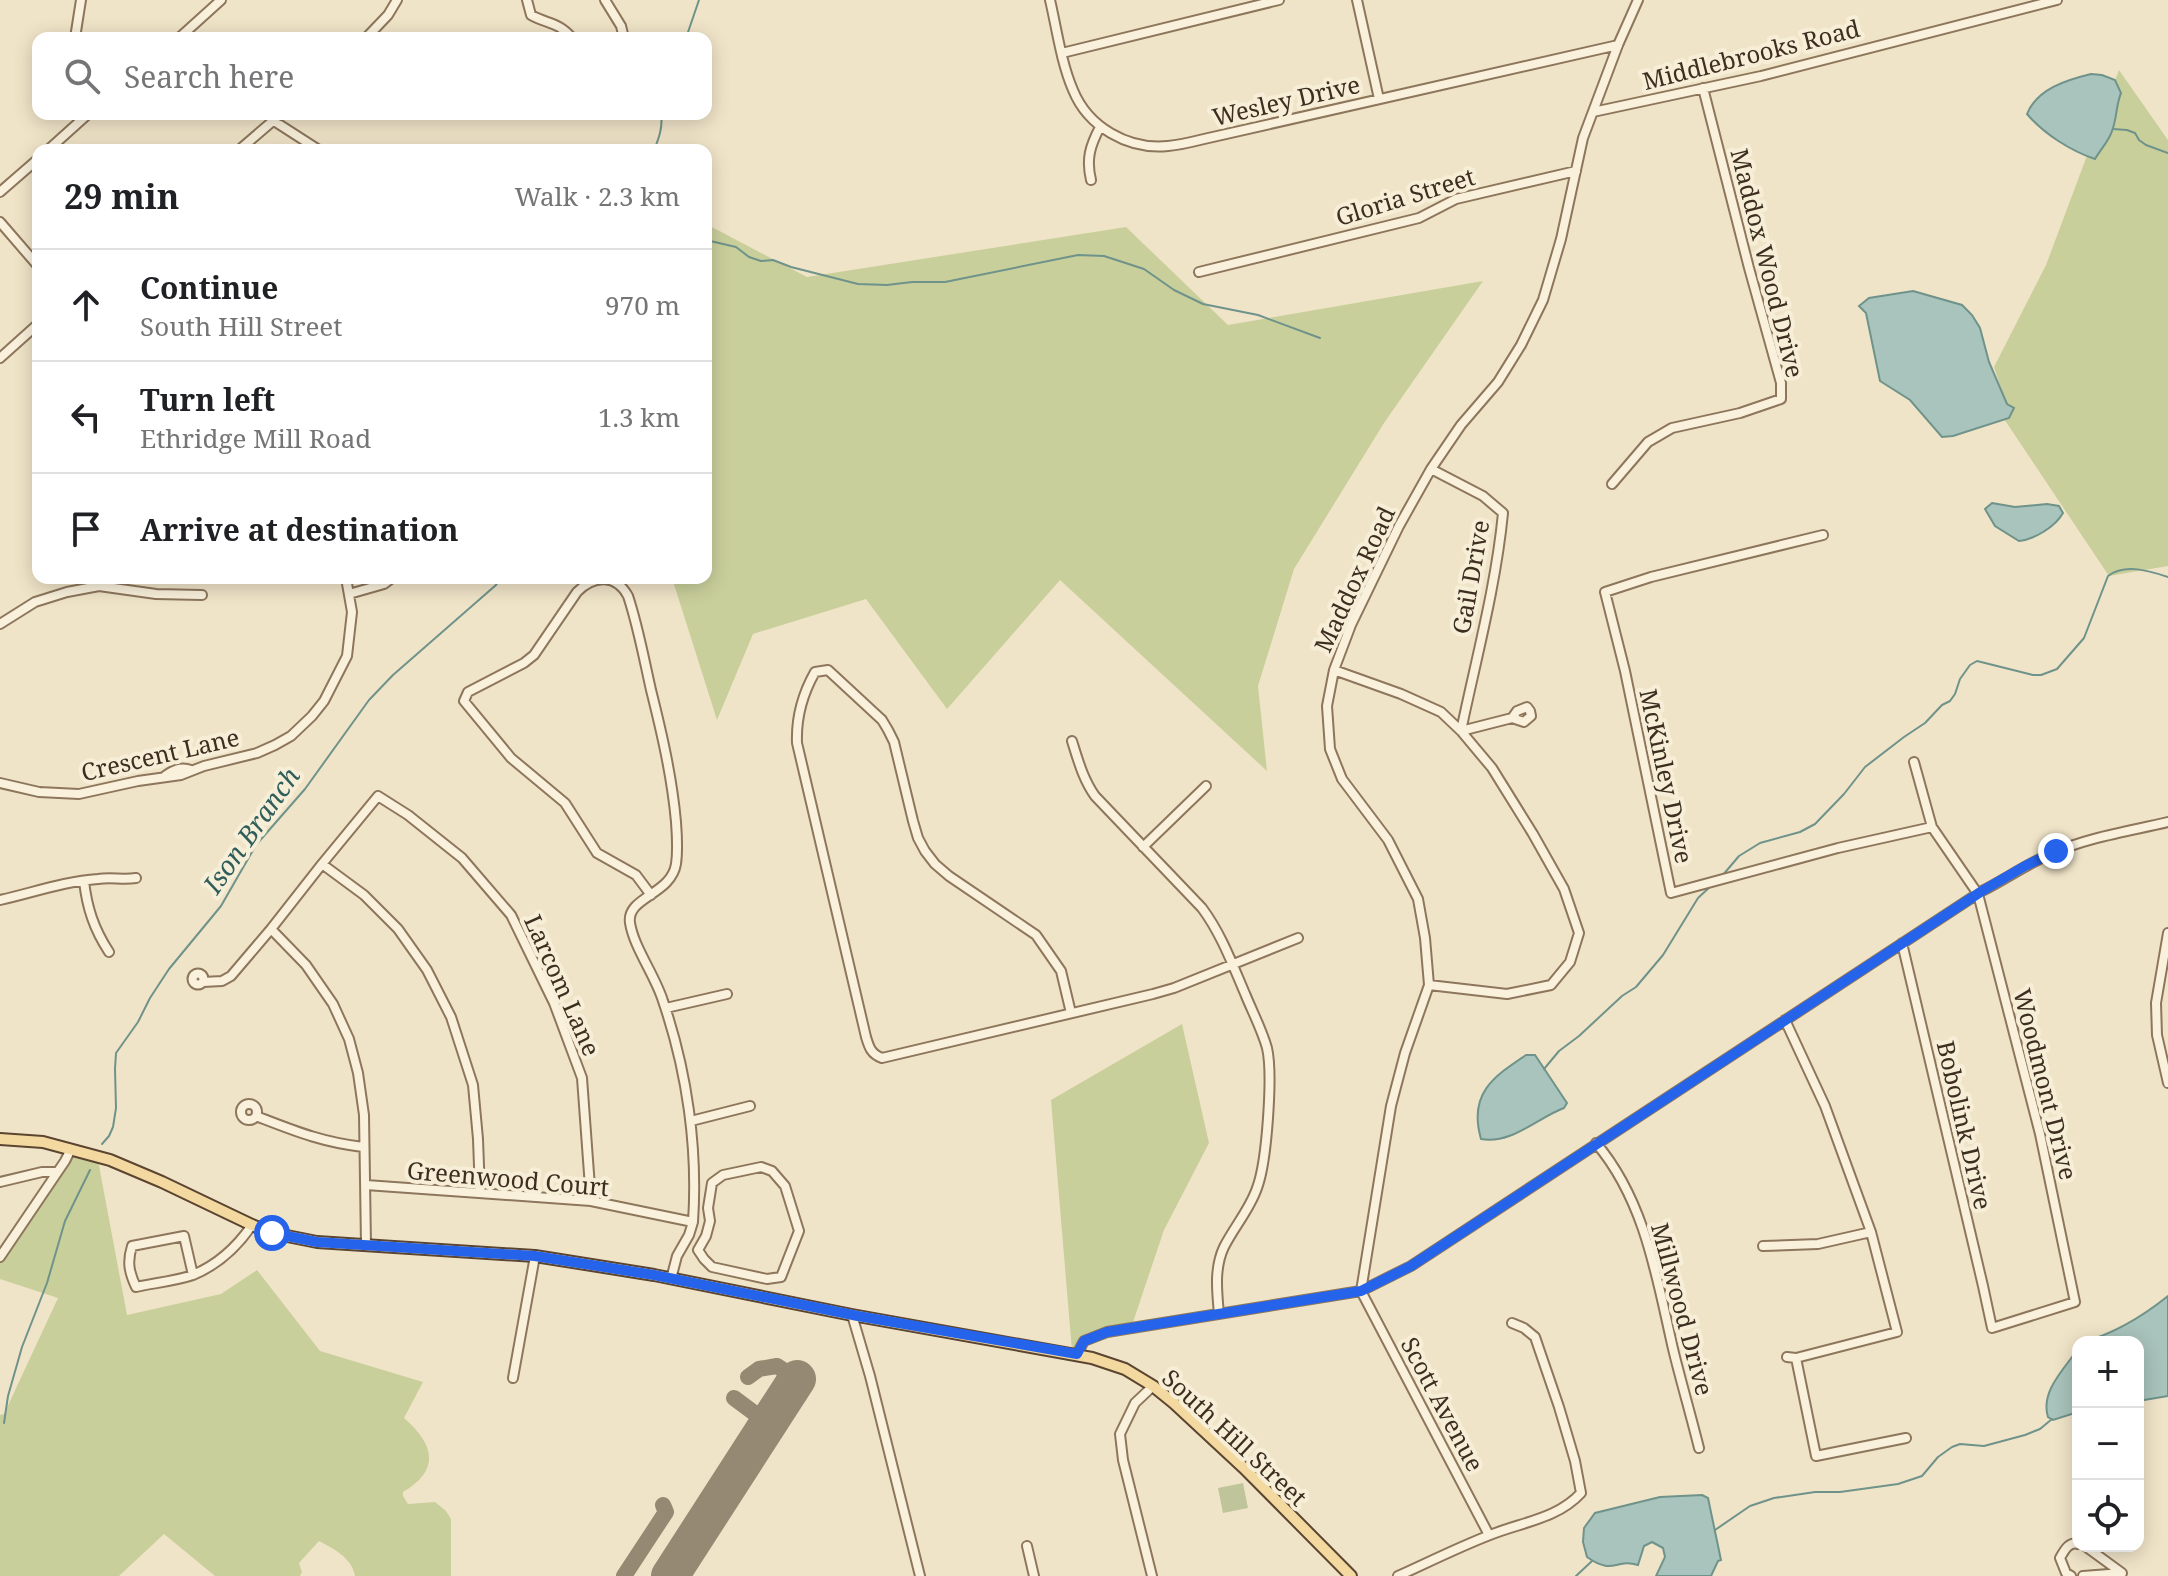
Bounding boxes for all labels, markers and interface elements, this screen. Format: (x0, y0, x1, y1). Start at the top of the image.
street label: Middlebrooks Road (1639, 11, 1863, 97)
search box (32, 32, 712, 120)
icon: search (60, 54, 104, 98)
text: Search here (124, 56, 294, 97)
street label: Wesley Drive (1209, 67, 1363, 133)
street label: Maddox Wood Drive (1724, 145, 1812, 381)
street label: Gloria Street (1331, 159, 1479, 233)
text: 29 min (64, 173, 179, 219)
text: Walk · 2.3 km (515, 178, 680, 214)
text: Continue (140, 267, 278, 308)
icon: ahead (64, 283, 108, 327)
text: 970 m (605, 287, 680, 323)
text: South Hill Street (140, 308, 342, 344)
text: Turn left (140, 379, 275, 420)
icon: left (64, 395, 108, 439)
text: 1.3 km (598, 399, 680, 435)
text: Ethridge Mill Road (140, 420, 371, 456)
street label: Maddox Road (1306, 501, 1402, 657)
icon: arrive (64, 507, 108, 551)
text: Arrive at destination (140, 509, 459, 550)
street label: Gail Drive (1444, 517, 1496, 637)
street label: McKinley Drive (1632, 686, 1702, 866)
street label: Crescent Lane (78, 720, 242, 788)
water label: Ison Branch (194, 759, 308, 901)
route end (2038, 833, 2074, 869)
street label: Larcom Lane (517, 909, 609, 1061)
street label: Woodmont Drive (2006, 985, 2086, 1183)
street label: Bobolink Drive (1930, 1037, 2000, 1213)
street label: Greenwood Court (406, 1153, 610, 1203)
route start (254, 1215, 290, 1251)
street label: Millwood Drive (1644, 1219, 1722, 1399)
street label: Scott Avenue (1394, 1331, 1492, 1477)
map controls (2072, 1336, 2144, 1552)
button: + (2072, 1336, 2144, 1408)
street label: South Hill Street (1155, 1361, 1315, 1513)
button: − (2072, 1408, 2144, 1480)
button: locate (2072, 1480, 2144, 1552)

